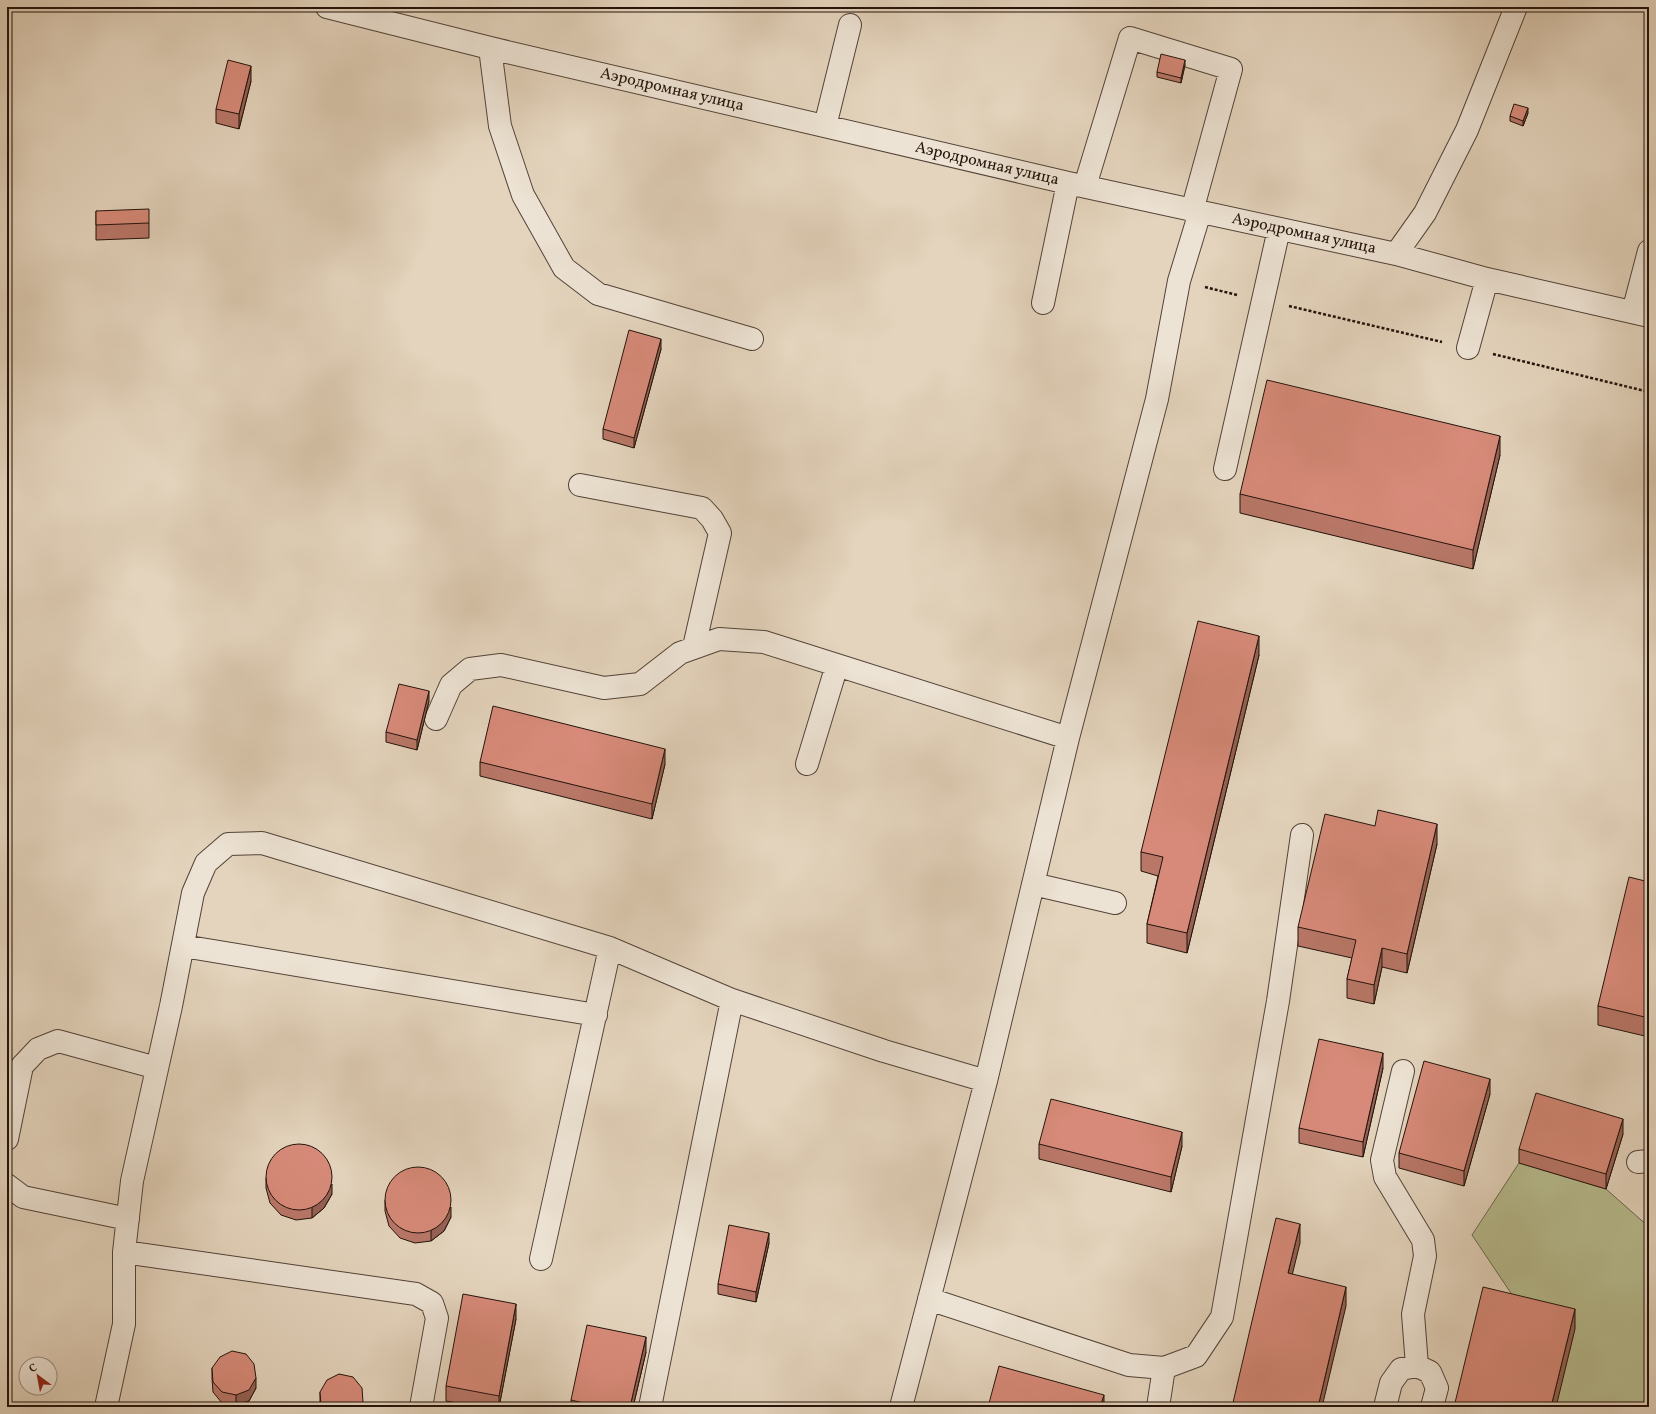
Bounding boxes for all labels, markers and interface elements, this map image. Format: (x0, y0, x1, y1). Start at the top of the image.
street label: Аэродромная улица (598, 63, 746, 117)
street label: Аэродромная улица (913, 137, 1061, 191)
street label: Аэродромная улица (1230, 208, 1378, 260)
north arrow (18, 1356, 58, 1396)
text: С (27, 1361, 40, 1377)

